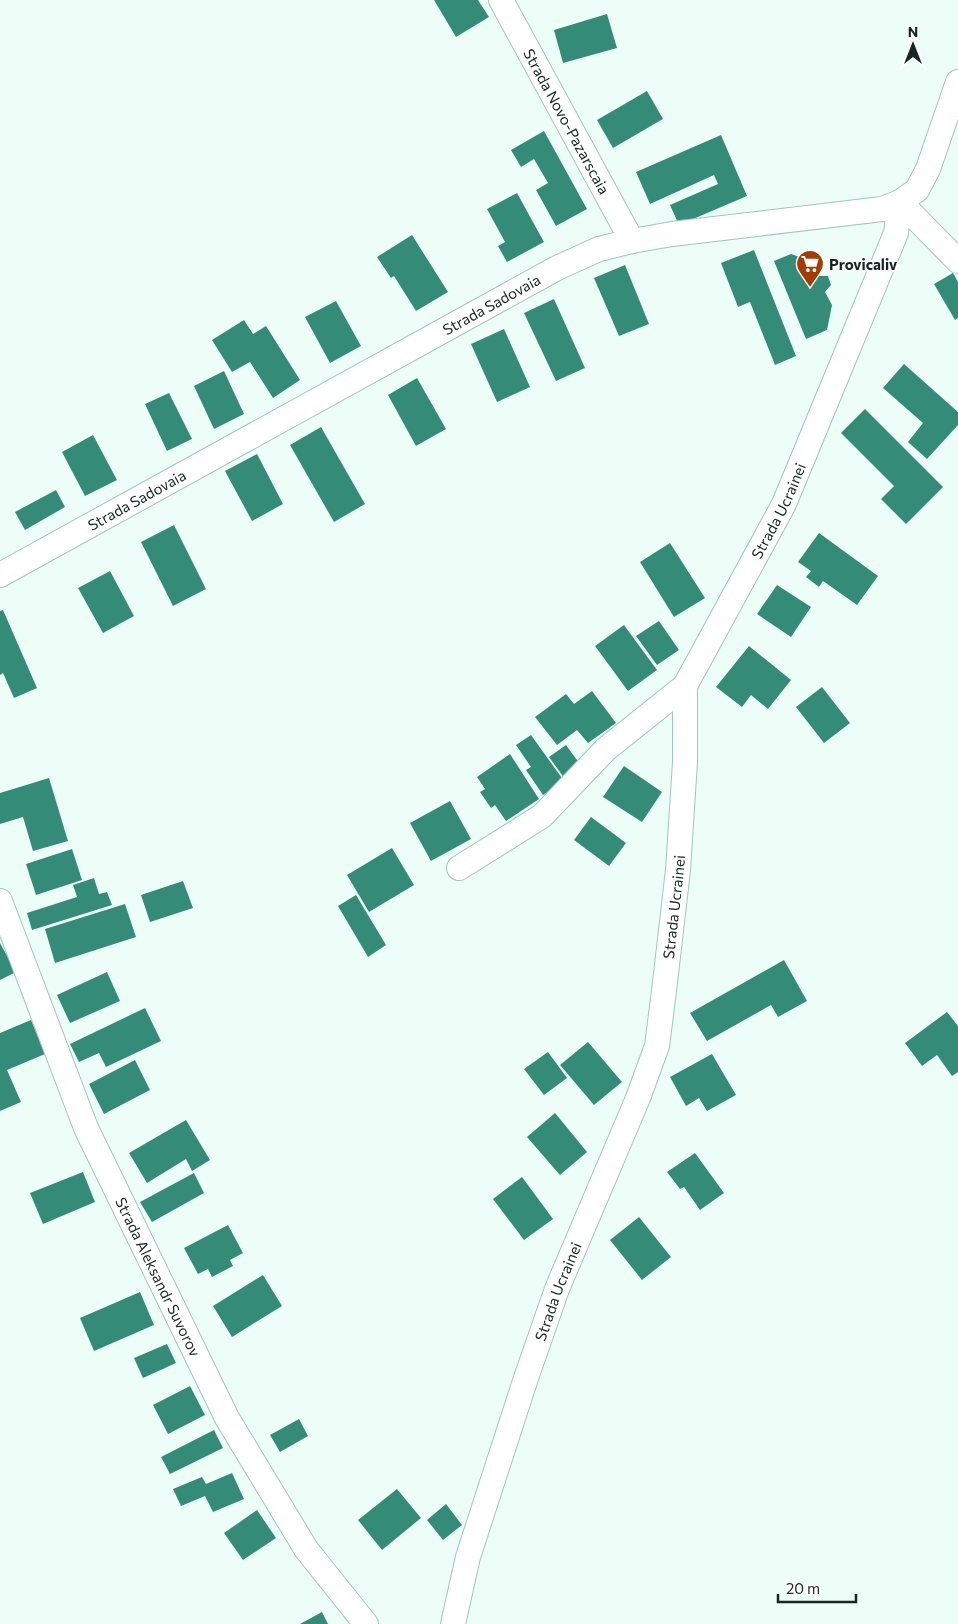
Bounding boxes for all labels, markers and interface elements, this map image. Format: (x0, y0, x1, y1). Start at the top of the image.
north arrow (888, 20, 938, 70)
text: N (908, 23, 918, 40)
street label: Strada Novo-Pazarscaia (520, 45, 614, 197)
supermarket icon: Provicaliv (795, 249, 825, 288)
place label: Provicaliv (829, 255, 897, 273)
street label: Strada Sadovaia (439, 270, 543, 338)
street label: Strada Ucrainei (747, 460, 809, 562)
street label: Strada Sadovaia (85, 465, 189, 534)
street label: Strada Ucrainei (659, 854, 688, 960)
street label: Strada Aleksandr Suvorov (112, 1194, 205, 1359)
street label: Strada Ucrainei (531, 1239, 585, 1343)
scale bar (778, 1572, 856, 1604)
text: 20 m (786, 1579, 820, 1597)

